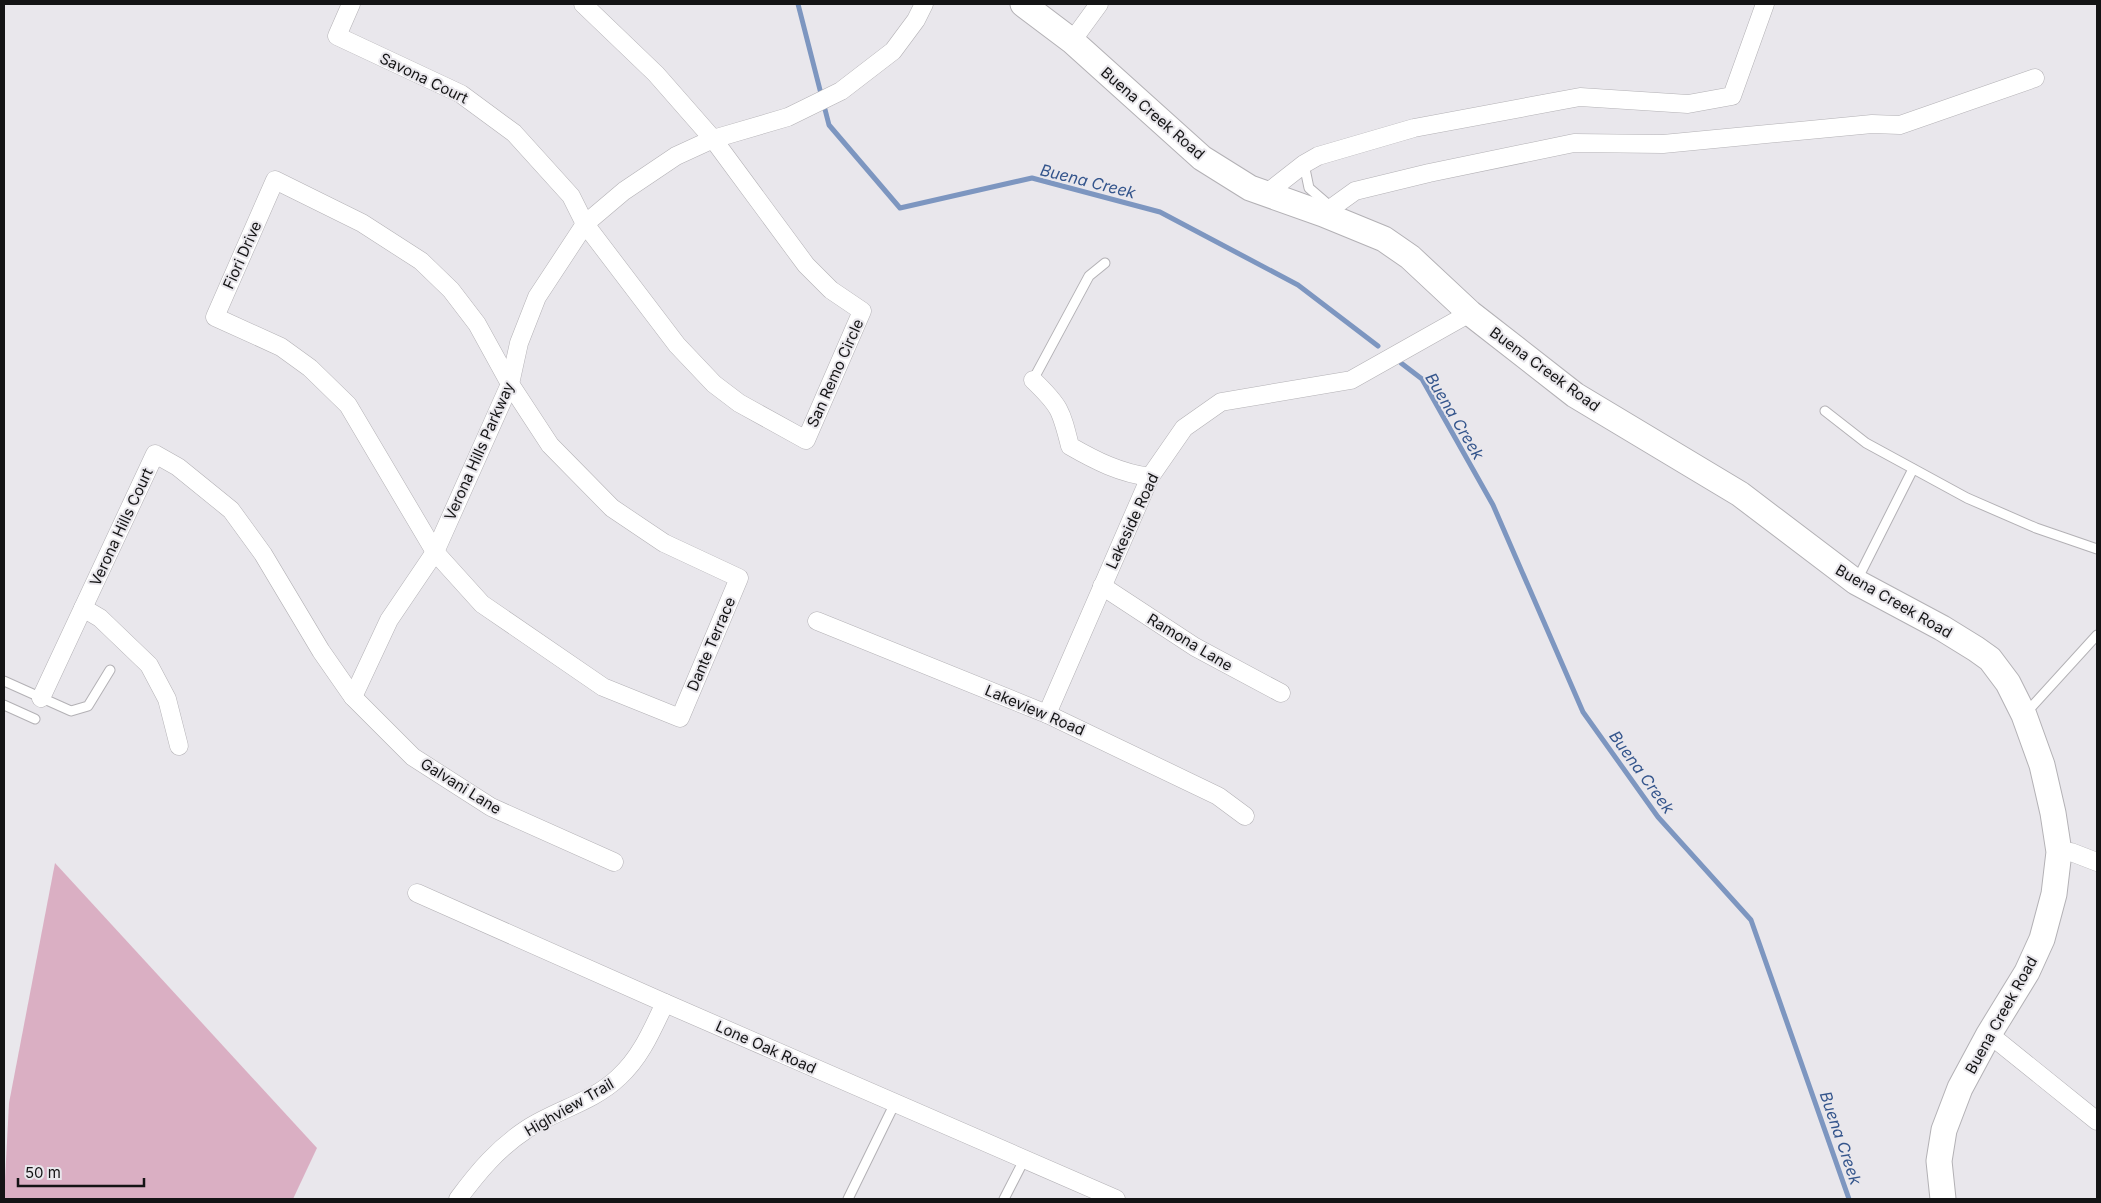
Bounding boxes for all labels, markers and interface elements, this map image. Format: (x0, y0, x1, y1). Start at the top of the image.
street label: Savona Court (377, 48, 471, 108)
street label: Buena Creek Road (1097, 63, 1209, 163)
water label: Buena Creek (1038, 159, 1138, 203)
street label: Fiori Drive (219, 218, 265, 292)
street label: San Remo Circle (803, 316, 867, 430)
street label: Buena Creek Road (1486, 323, 1604, 415)
water label: Buena Creek (1421, 369, 1489, 463)
street label: Verona Hills Parkway (440, 378, 518, 523)
street label: Verona Hills Court (85, 465, 157, 589)
street label: Lakeside Road (1102, 470, 1162, 572)
street label: Buena Creek Road (1832, 560, 1956, 642)
street label: Dante Terrace (683, 594, 739, 694)
street label: Ramona Lane (1144, 609, 1236, 675)
street label: Lakeview Road (982, 680, 1088, 740)
water label: Buena Creek (1605, 727, 1679, 818)
street label: Galvani Lane (417, 754, 505, 818)
street label: Buena Creek Road (1961, 953, 2041, 1077)
street label: Lone Oak Road (713, 1016, 819, 1078)
street label: Highview Trail (521, 1074, 617, 1140)
water label: Buena Creek (1816, 1089, 1866, 1188)
scale bar (18, 1156, 144, 1188)
text: 50 m (25, 1163, 61, 1182)

